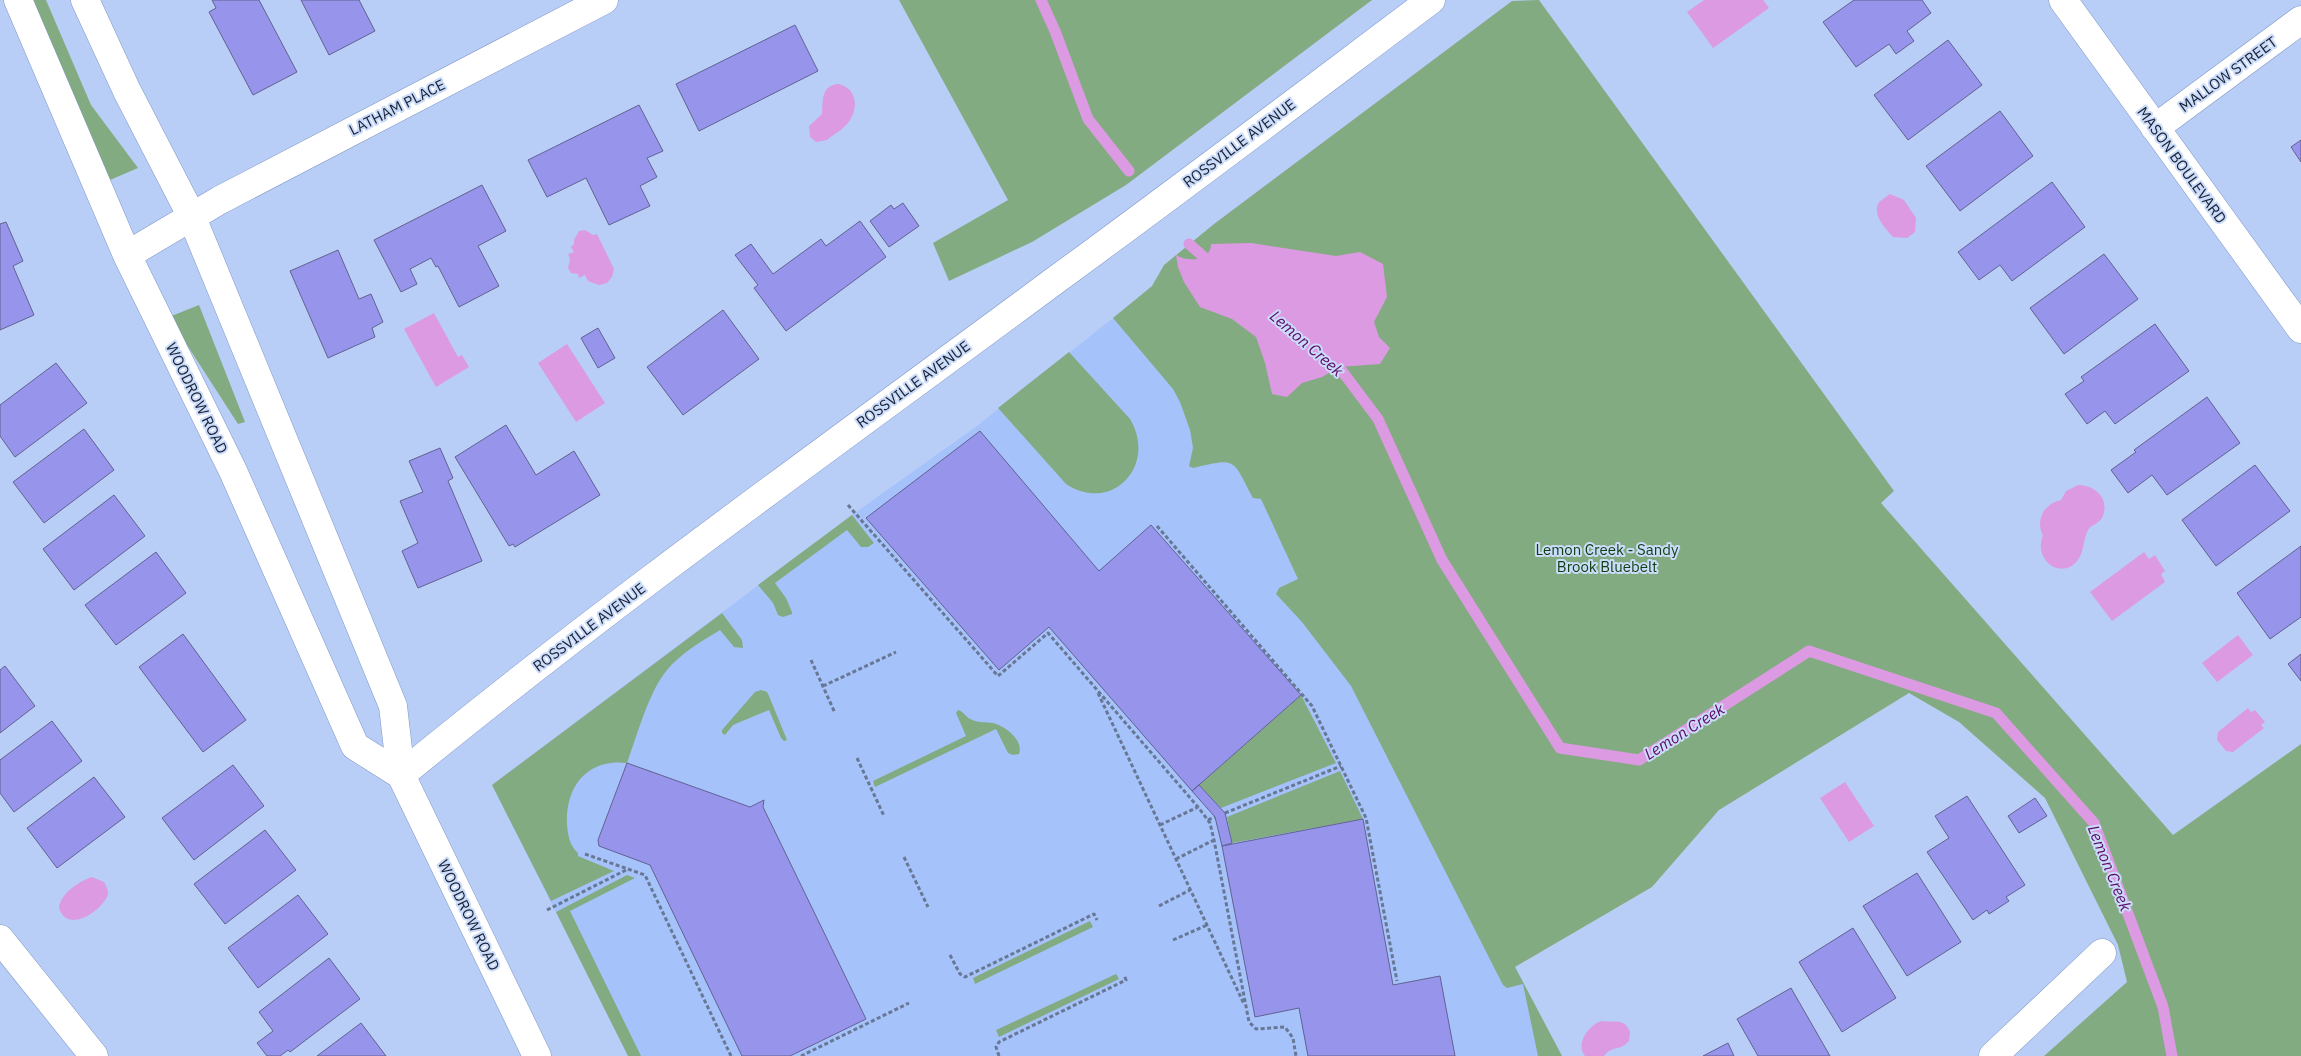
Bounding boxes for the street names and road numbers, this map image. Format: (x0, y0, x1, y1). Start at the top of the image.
street label: MALLOW STREET (2175, 32, 2281, 116)
street label: LATHAM PLACE (346, 75, 448, 139)
street label: ROSSVILLE AVENUE (1179, 94, 1299, 192)
street label: MASON BOULEVARD (2133, 103, 2231, 227)
street label: ROSSVILLE AVENUE (852, 336, 974, 432)
street label: WOODROW ROAD (162, 339, 232, 457)
street label: ROSSVILLE AVENUE (529, 578, 649, 676)
street label: WOODROW ROAD (434, 856, 504, 974)

